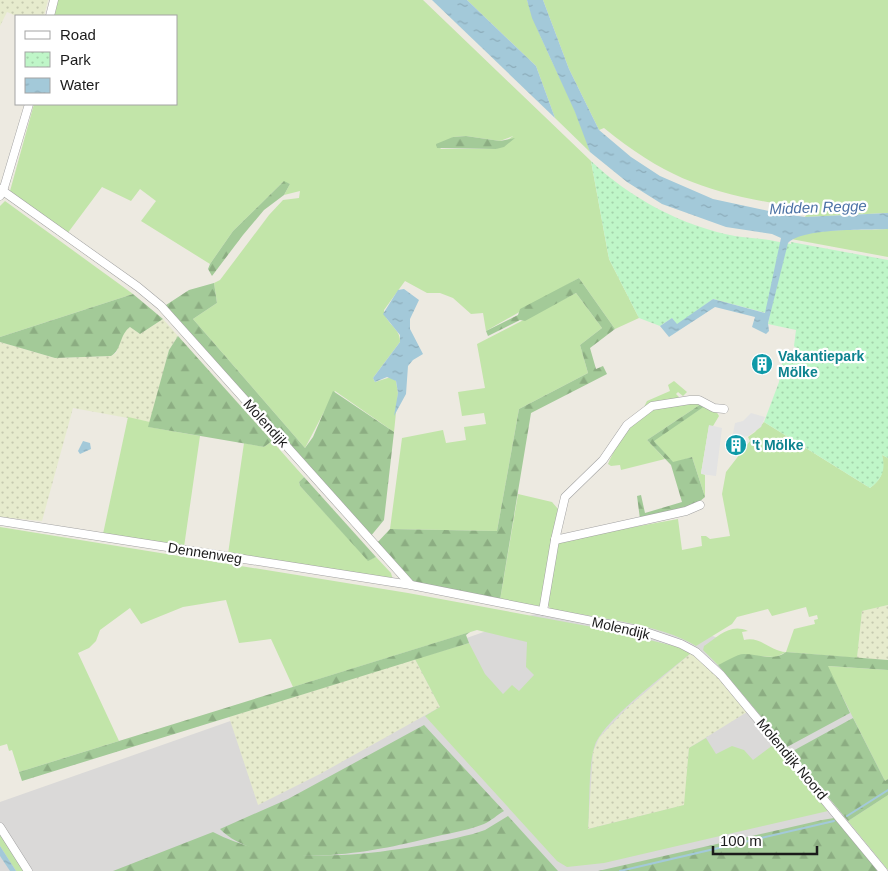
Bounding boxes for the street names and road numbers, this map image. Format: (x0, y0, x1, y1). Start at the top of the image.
street label: Molendijk (240, 396, 292, 451)
street label: Dennenweg (167, 539, 243, 567)
street label: Molendijk (590, 614, 653, 643)
street label: Molendijk Noord (753, 715, 831, 803)

